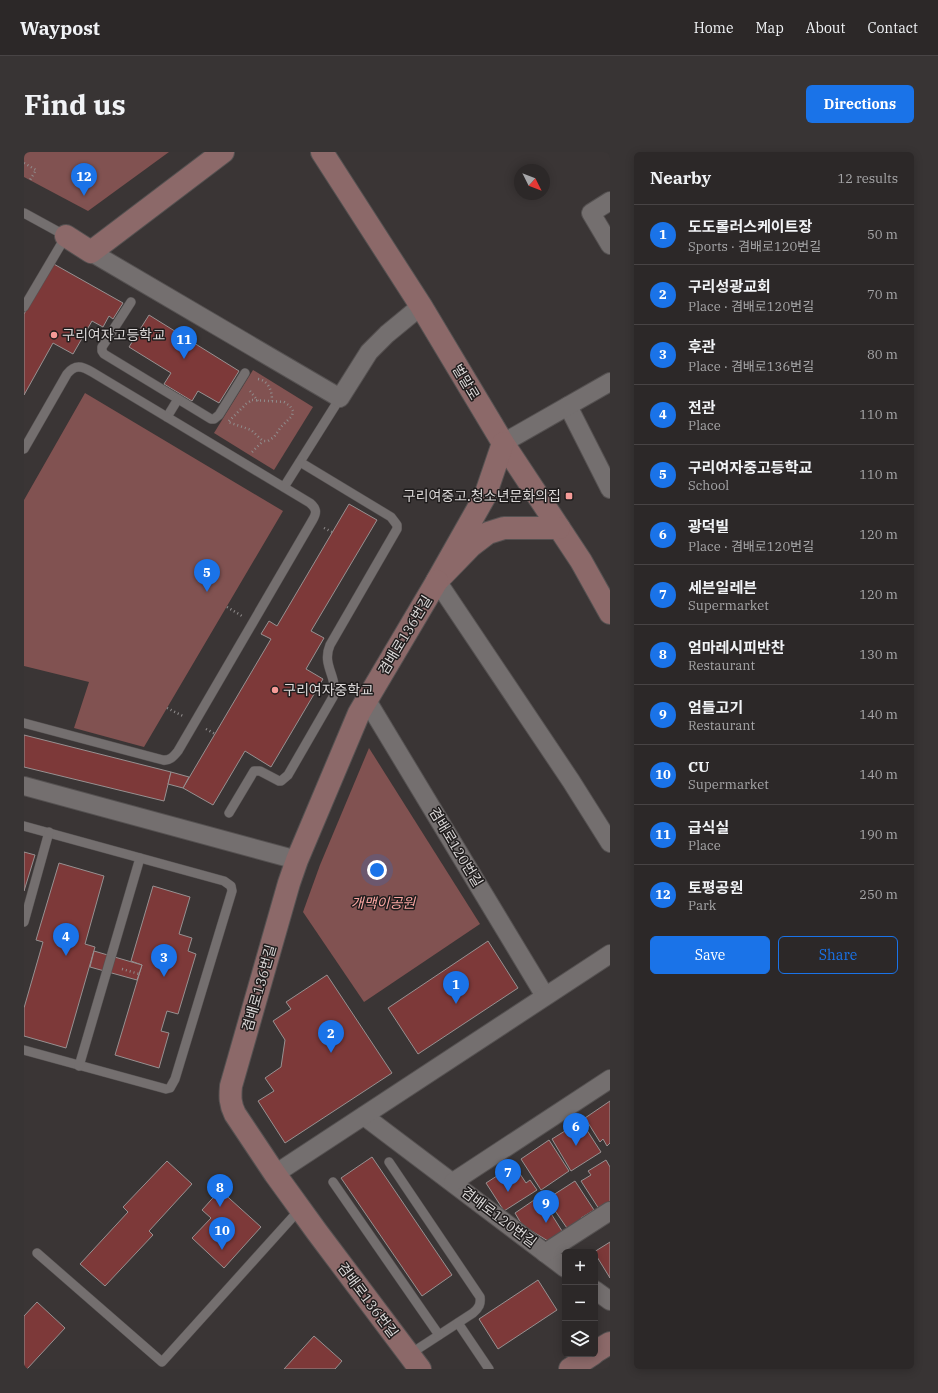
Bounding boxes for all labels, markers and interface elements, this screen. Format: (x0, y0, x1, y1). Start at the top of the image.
text: Waypost (20, 16, 100, 40)
text: Home (694, 19, 733, 37)
text: Map (755, 19, 784, 37)
text: About (806, 19, 845, 37)
text: Contact (867, 19, 918, 37)
button: Directions (806, 85, 914, 123)
text: Find us (24, 86, 126, 123)
pin: 12 (71, 163, 97, 196)
north arrow (514, 164, 550, 200)
text: Nearby (650, 167, 711, 189)
text: 12 results (837, 170, 898, 187)
text: 도도롤러스케이트장 (688, 217, 812, 236)
text: 1 (659, 226, 667, 243)
text: 50 m (867, 226, 898, 243)
text: Sports · 겸배로120번길 (688, 238, 821, 255)
text: 구리성광교회 (688, 277, 771, 296)
text: 2 (659, 286, 667, 303)
text: 70 m (867, 286, 898, 303)
text: Place · 겸배로120번길 (688, 298, 814, 315)
place label: 구리여자고등학교 (62, 326, 165, 344)
pin: 11 (171, 326, 197, 359)
marker: 구리여자고등학교 (49, 330, 59, 340)
text: 후관 (688, 337, 716, 356)
text: 3 (659, 346, 667, 363)
text: 80 m (867, 346, 898, 363)
text: Place · 겸배로136번길 (688, 358, 814, 375)
street label: 벌말로 (448, 361, 484, 403)
text: 전관 (688, 398, 716, 417)
text: 4 (659, 406, 667, 423)
text: 110 m (859, 406, 898, 423)
text: Place (688, 417, 721, 434)
text: 구리여자중고등학교 (688, 458, 812, 477)
text: 5 (659, 466, 667, 483)
text: 110 m (859, 466, 898, 483)
text: School (688, 477, 729, 494)
place label: 구리여중고.청소년문화의집 (403, 487, 561, 505)
marker: 구리여중고.청소년문화의집 (564, 491, 574, 501)
text: 광덕빌 (688, 517, 729, 536)
text: 6 (659, 526, 667, 543)
text: 120 m (859, 526, 898, 543)
text: Place · 겸배로120번길 (688, 538, 814, 555)
pin: 5 (194, 559, 220, 592)
text: 세븐일레븐 (688, 578, 757, 597)
text: 7 (659, 586, 667, 603)
text: 120 m (859, 586, 898, 603)
street label: 겸배로136번길 (374, 592, 436, 678)
text: Supermarket (688, 597, 769, 614)
text: 엄마레시피반찬 (688, 638, 785, 657)
text: 8 (659, 646, 667, 663)
text: 130 m (859, 646, 898, 663)
text: Restaurant (688, 657, 755, 674)
place label: 구리여자중학교 (283, 681, 373, 699)
marker: 구리여자중학교 (270, 685, 280, 695)
text: 엄들고기 (688, 698, 743, 717)
text: 9 (659, 706, 667, 723)
text: 140 m (859, 706, 898, 723)
text: Restaurant (688, 717, 755, 734)
text: CU (688, 757, 710, 776)
text: 10 (655, 766, 671, 783)
text: 140 m (859, 766, 898, 783)
text: Supermarket (688, 776, 769, 793)
street label: 겸배로120번길 (425, 804, 487, 890)
text: 급식실 (688, 818, 729, 837)
text: 11 (655, 826, 671, 843)
text: 190 m (859, 826, 898, 843)
text: Place (688, 837, 721, 854)
your location (367, 860, 387, 880)
text: 토평공원 (688, 878, 743, 897)
text: 12 (655, 886, 671, 903)
text: 250 m (859, 886, 898, 903)
park label: 개맥이공원 (351, 894, 416, 912)
text: Park (688, 897, 716, 914)
pin: 4 (53, 923, 79, 956)
button: Save (650, 936, 770, 974)
button: Share (778, 936, 898, 974)
street label: 겸배로136번길 (238, 942, 280, 1034)
pin: 3 (151, 944, 177, 977)
pin: 1 (443, 971, 469, 1004)
pin: 2 (318, 1020, 344, 1053)
pin: 6 (563, 1113, 589, 1146)
pin: 7 (495, 1159, 521, 1192)
pin: 8 (207, 1174, 233, 1207)
street label: 겸배로120번길 (458, 1183, 540, 1251)
pin: 9 (533, 1190, 559, 1223)
pin: 10 (209, 1217, 235, 1250)
map controls (562, 1249, 598, 1357)
button: + (562, 1249, 598, 1285)
street label: 겸배로136번길 (334, 1259, 402, 1341)
button: − (562, 1285, 598, 1321)
button: layers (562, 1321, 598, 1357)

